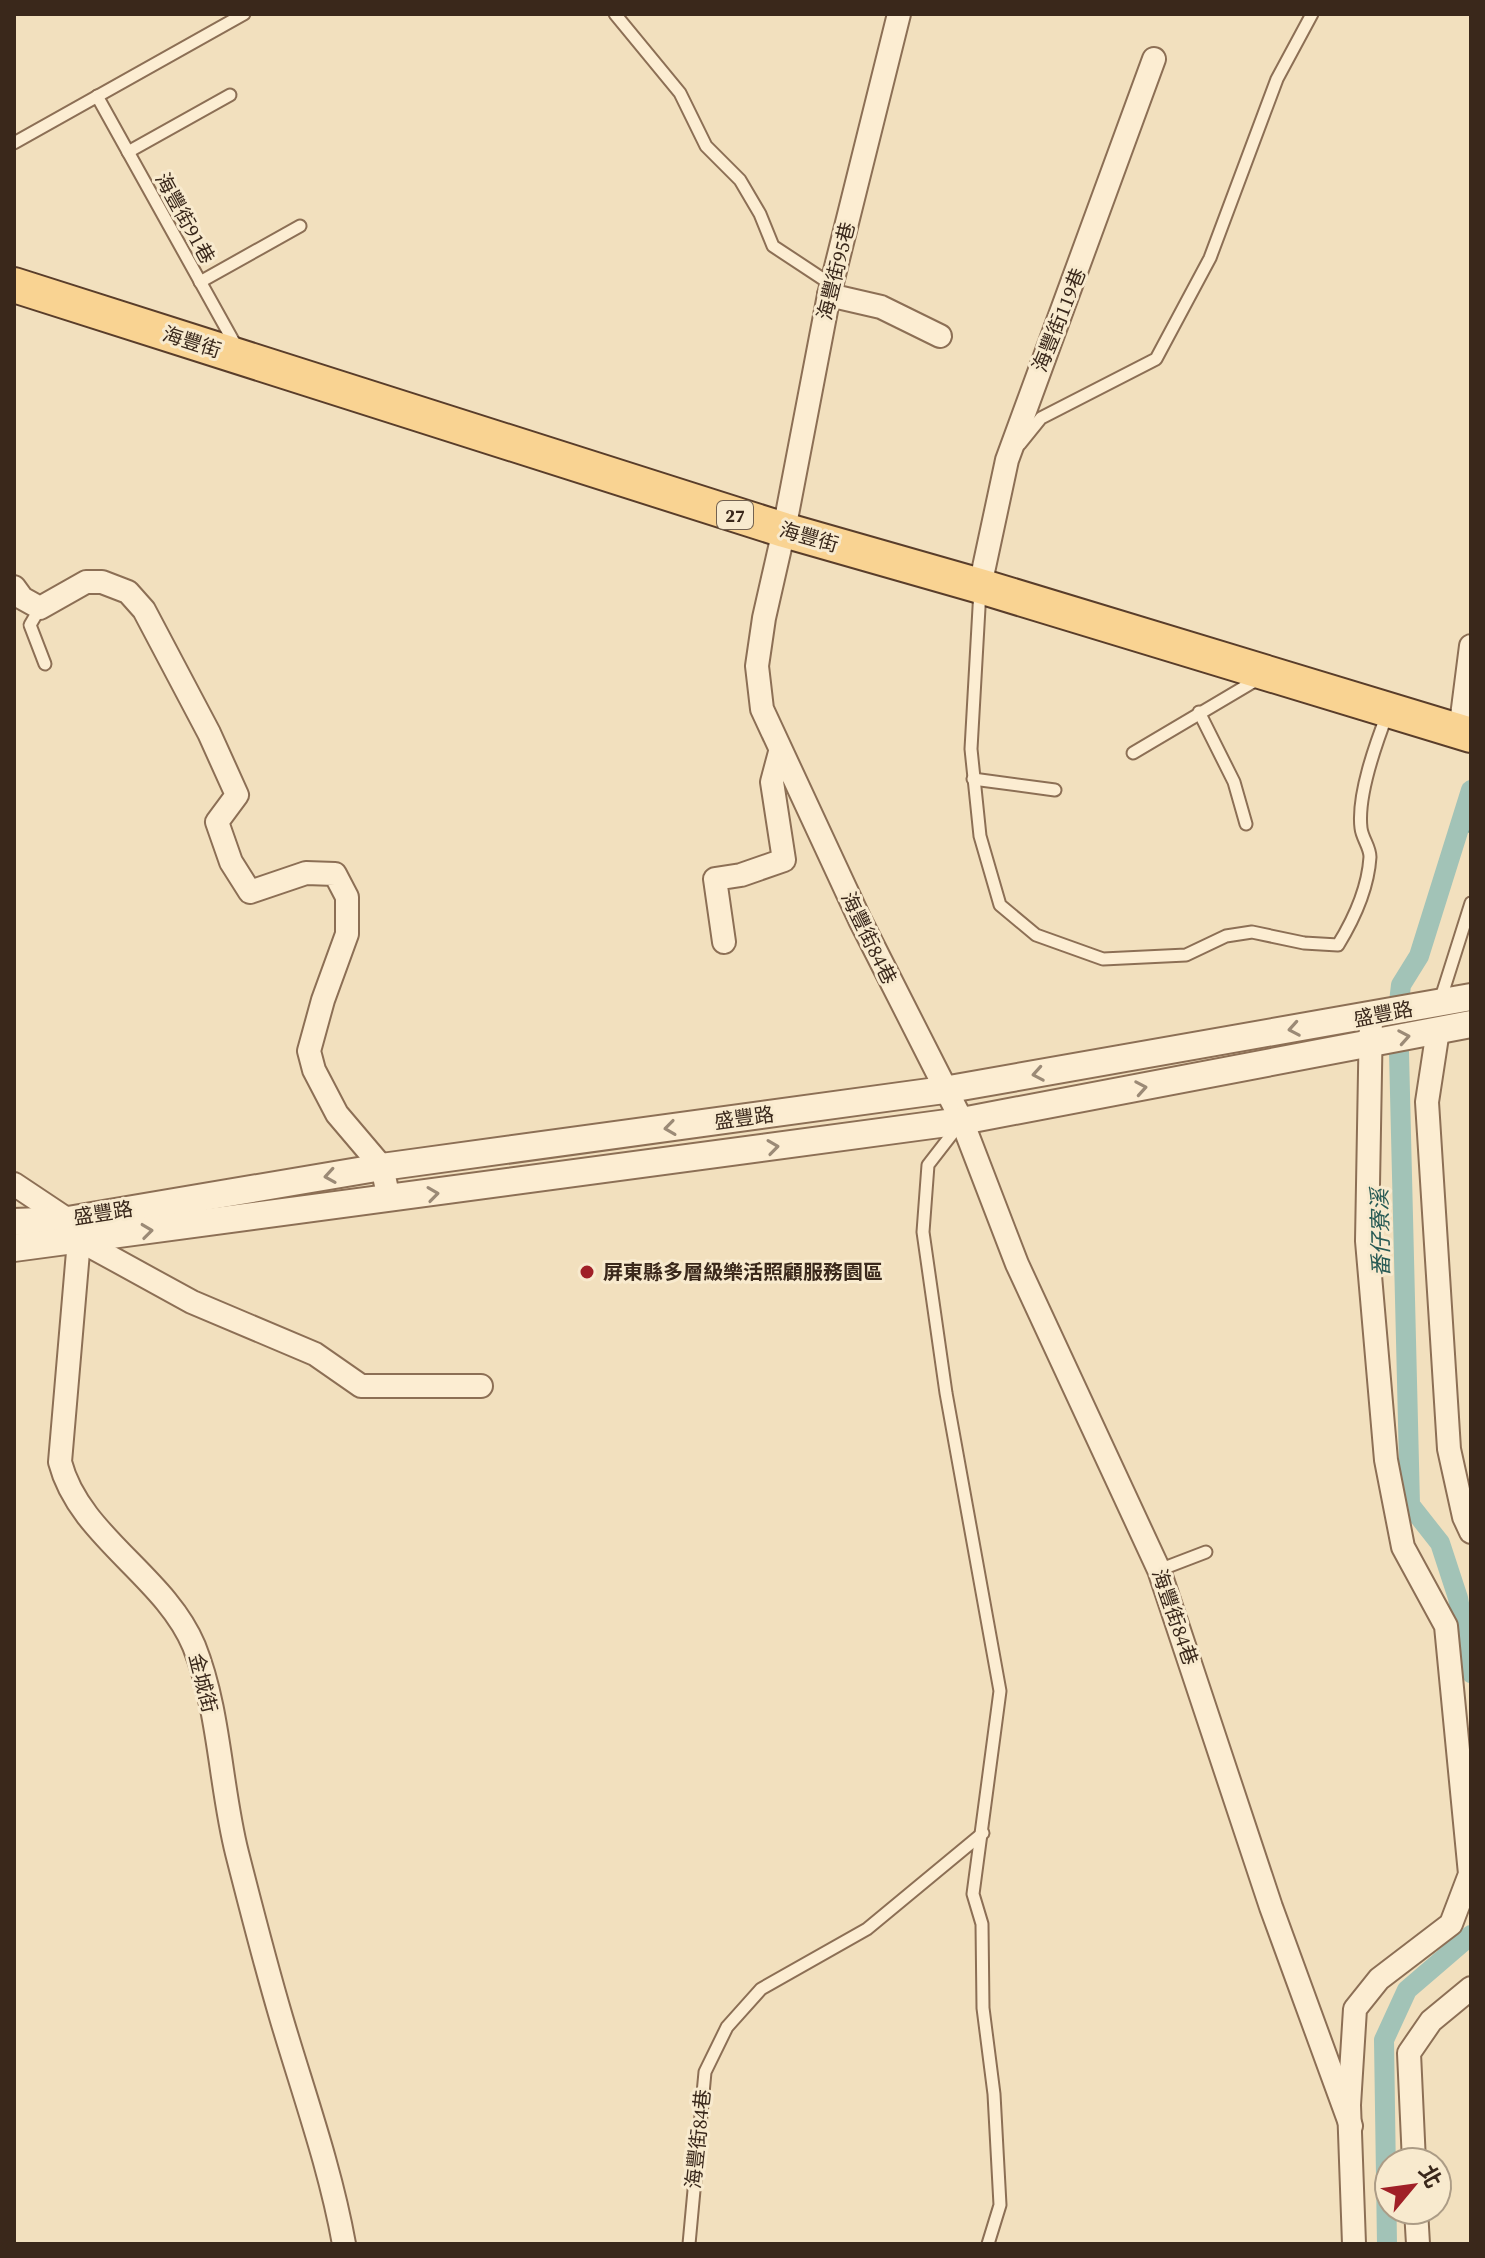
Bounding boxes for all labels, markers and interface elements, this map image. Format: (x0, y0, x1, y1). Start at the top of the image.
street label: 海豐街91巷 (149, 167, 221, 269)
street label: 海豐街95巷 (810, 219, 862, 323)
street label: 海豐街119巷 (1025, 264, 1093, 376)
street label: 海豐街 (159, 319, 225, 365)
road number: 27 (717, 501, 753, 529)
street label: 海豐街 (776, 515, 842, 559)
street label: 海豐街84巷 (834, 887, 904, 989)
street label: 盛豐路 (1351, 995, 1415, 1033)
one-way arrow (1288, 1020, 1301, 1037)
one-way arrow (1397, 1029, 1411, 1046)
one-way arrow (1031, 1064, 1045, 1081)
one-way arrow (1134, 1081, 1147, 1098)
street label: 盛豐路 (712, 1100, 776, 1136)
one-way arrow (663, 1119, 676, 1136)
one-way arrow (766, 1139, 780, 1156)
one-way arrow (323, 1166, 336, 1183)
one-way arrow (426, 1185, 439, 1202)
water label: 番仔寮溪 (1364, 1186, 1396, 1277)
street label: 盛豐路 (71, 1194, 135, 1232)
one-way arrow (140, 1223, 154, 1240)
place label: 屏東縣多層級樂活照顧服務園區 (603, 1258, 883, 1286)
marker: 屏東縣多層級樂活照顧服務園區 (578, 1263, 596, 1281)
street label: 海豐街84巷 (1145, 1565, 1205, 1669)
street label: 金城街 (182, 1651, 224, 1715)
street label: 海豐街84巷 (679, 2088, 717, 2190)
north arrow (1373, 2146, 1453, 2226)
text: 北 (1412, 2159, 1449, 2193)

